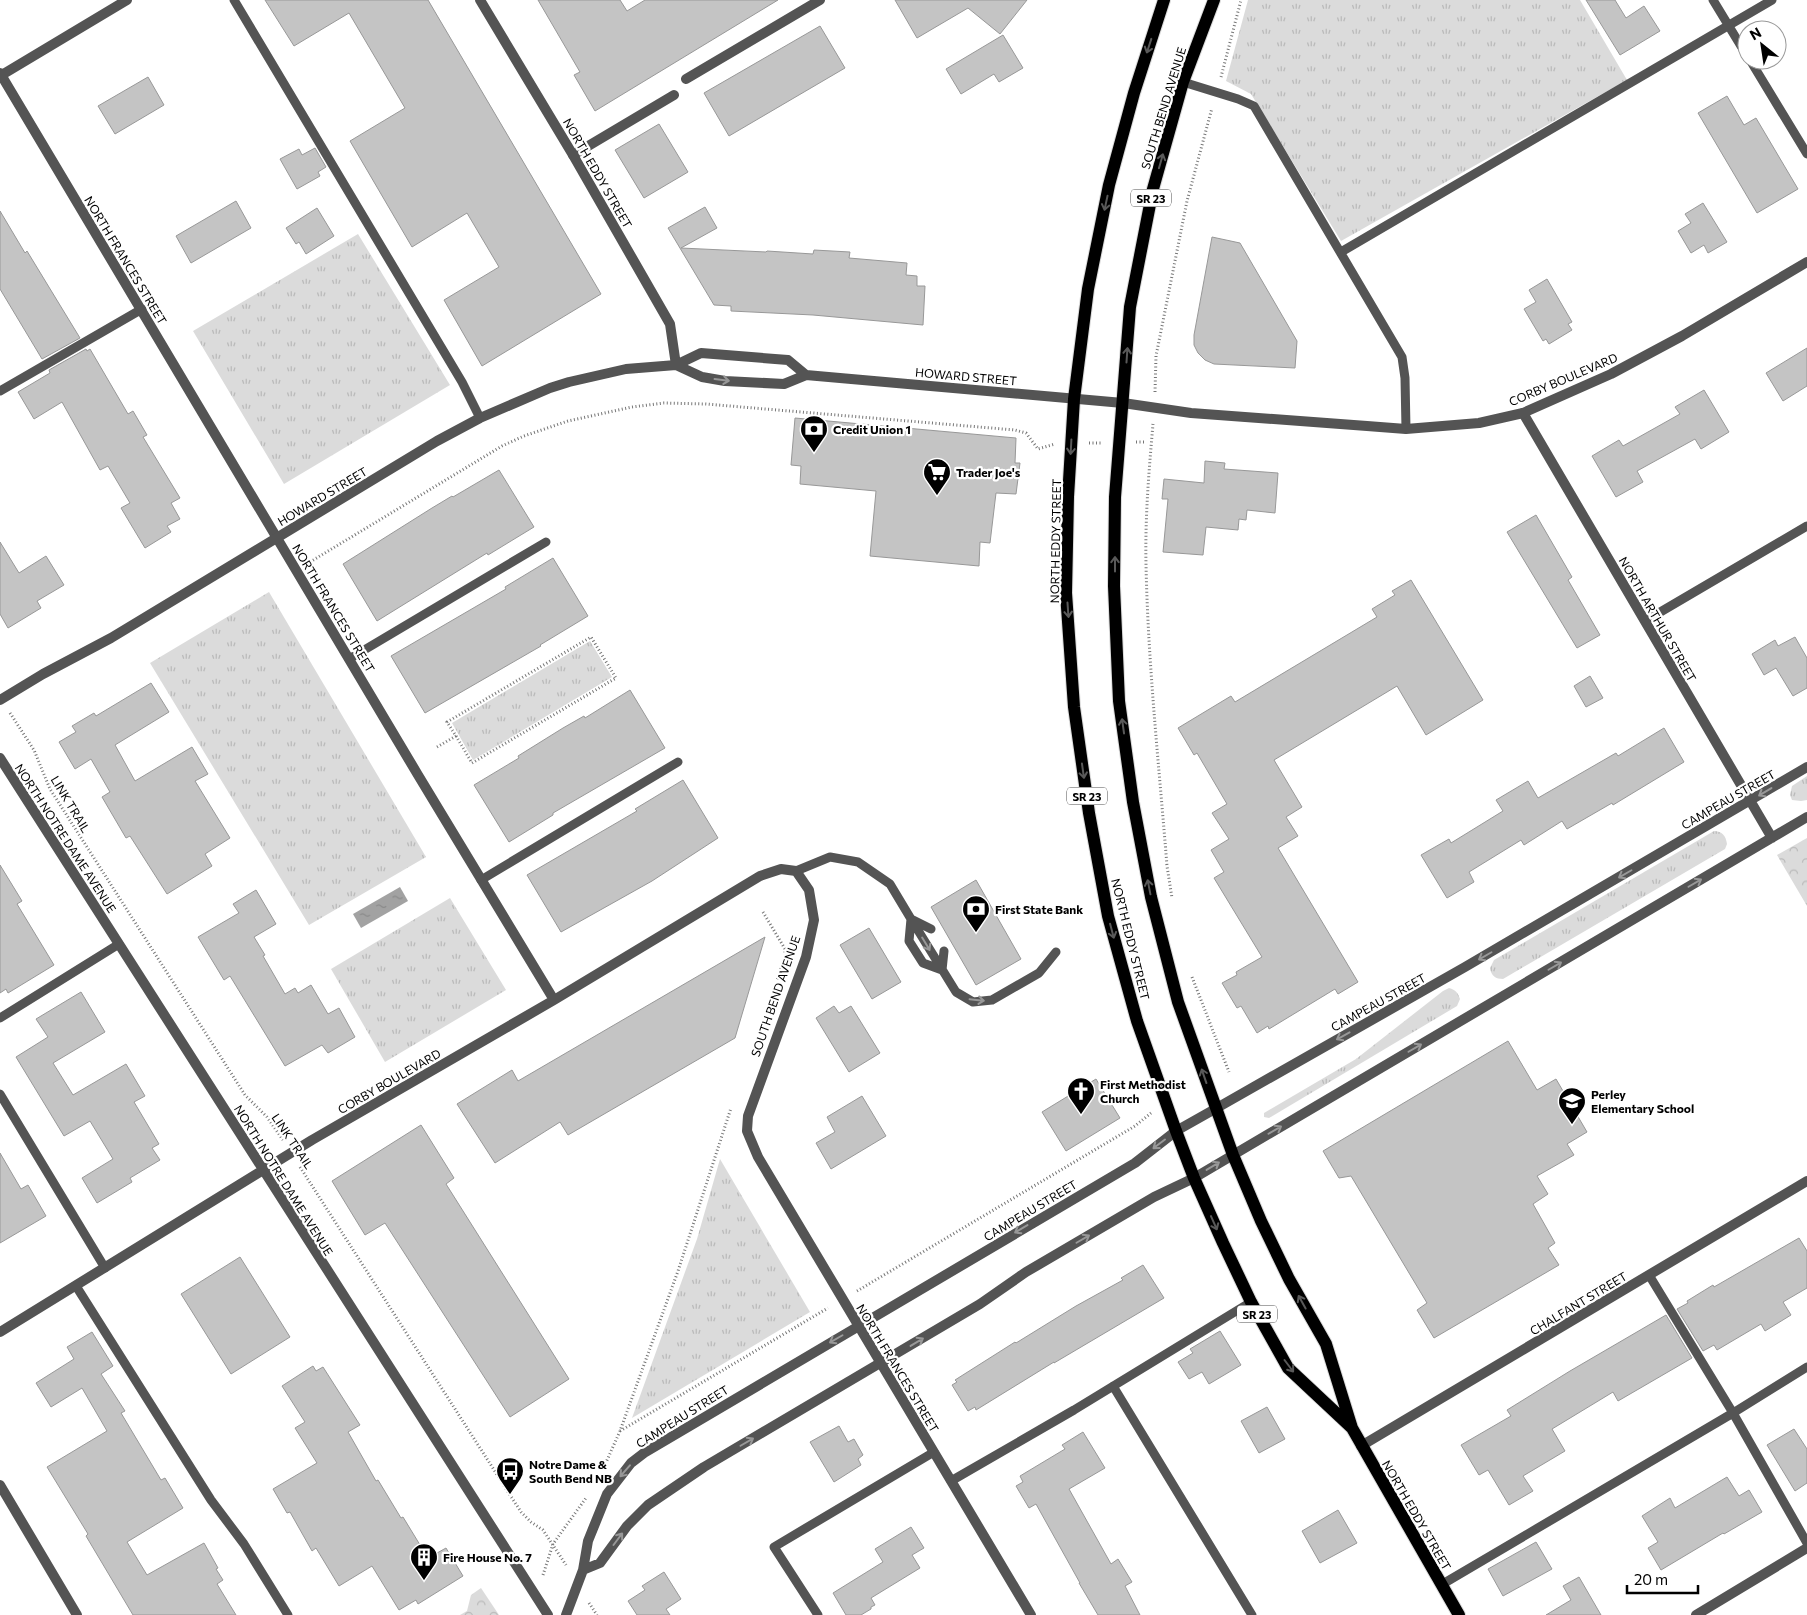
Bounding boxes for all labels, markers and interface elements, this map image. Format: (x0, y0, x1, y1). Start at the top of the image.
north arrow (1737, 20, 1787, 70)
text: N (1746, 23, 1764, 43)
one-way arrow (1143, 38, 1153, 54)
street label: SOUTH BEND AVENUE (1138, 45, 1188, 171)
street label: NORTH EDDY STREET (561, 116, 635, 231)
one-way arrow (1157, 153, 1167, 169)
road number: SR 23 (1131, 190, 1171, 207)
street label: NORTH FRANCES STREET (82, 193, 170, 327)
one-way arrow (1100, 194, 1110, 210)
one-way arrow (1122, 347, 1132, 363)
street label: CORBY BOULEVARD (1507, 350, 1620, 408)
street label: HOWARD STREET (915, 365, 1018, 387)
one-way arrow (714, 375, 730, 385)
bank icon: Credit Union 1 (799, 414, 829, 453)
place label: Credit Union 1 (833, 422, 911, 436)
one-way arrow (1067, 439, 1076, 455)
supermarket icon: Trader Joe's (922, 457, 952, 496)
street label: HOWARD STREET (275, 464, 370, 528)
place label: Trader Joe's (956, 465, 1021, 480)
street label: NORTH EDDY STREET (1047, 478, 1063, 603)
street label: NORTH FRANCES STREET (290, 541, 378, 675)
street label: NORTH ARTHUR STREET (1616, 554, 1700, 684)
one-way arrow (1110, 556, 1119, 572)
one-way arrow (1063, 601, 1072, 617)
one-way arrow (1117, 719, 1127, 735)
street label: NORTH NOTRE DAME AVENUE (13, 761, 119, 915)
one-way arrow (1079, 763, 1089, 779)
street label: CAMPEAU STREET (1679, 766, 1778, 832)
street label: LINK TRAIL (49, 773, 94, 835)
one-way arrow (1758, 787, 1773, 797)
road number: SR 23 (1067, 788, 1107, 804)
one-way arrow (1618, 869, 1632, 879)
street label: NORTH EDDY STREET (1109, 877, 1153, 1001)
one-way arrow (1687, 878, 1701, 888)
one-way arrow (1144, 879, 1153, 895)
bank icon: First State Bank (961, 894, 991, 933)
place label: First State Bank (995, 902, 1083, 916)
one-way arrow (1108, 923, 1118, 939)
street label: SOUTH BEND AVENUE (748, 934, 802, 1058)
one-way arrow (922, 937, 932, 951)
one-way arrow (1478, 951, 1492, 961)
one-way arrow (1547, 960, 1561, 970)
street label: CAMPEAU STREET (1328, 970, 1428, 1034)
one-way arrow (968, 995, 984, 1005)
one-way arrow (1336, 1031, 1351, 1041)
one-way arrow (1407, 1043, 1422, 1053)
street label: CORBY BOULEVARD (335, 1046, 443, 1116)
one-way arrow (1199, 1069, 1208, 1084)
church icon: First Methodist Church (1066, 1076, 1096, 1115)
place label: First Methodist Church (1100, 1077, 1186, 1105)
school or university icon: Perley Elementary School (1557, 1086, 1587, 1125)
place label: Perley Elementary School (1591, 1087, 1694, 1115)
street label: NORTH NOTRE DAME AVENUE (232, 1102, 336, 1258)
street label: LINK TRAIL (269, 1111, 317, 1171)
one-way arrow (1267, 1125, 1281, 1135)
one-way arrow (1152, 1139, 1166, 1149)
one-way arrow (1206, 1161, 1220, 1171)
street label: CAMPEAU STREET (981, 1176, 1079, 1243)
one-way arrow (1209, 1215, 1219, 1230)
one-way arrow (1015, 1225, 1029, 1235)
one-way arrow (1075, 1233, 1089, 1243)
street label: CHALFANT STREET (1527, 1268, 1629, 1337)
one-way arrow (1297, 1295, 1307, 1310)
street label: NORTH FRANCES STREET (854, 1301, 942, 1435)
road number: SR 23 (1237, 1306, 1277, 1322)
one-way arrow (829, 1334, 844, 1344)
one-way arrow (909, 1336, 923, 1346)
one-way arrow (1283, 1360, 1294, 1373)
street label: CAMPEAU STREET (633, 1382, 731, 1450)
one-way arrow (739, 1437, 753, 1447)
bus stop icon: Notre Dame & South Bend NB (495, 1456, 525, 1495)
place label: Notre Dame & South Bend NB (529, 1457, 612, 1485)
street label: NORTH EDDY STREET (1380, 1458, 1454, 1573)
one-way arrow (619, 1464, 630, 1477)
one-way arrow (612, 1533, 623, 1546)
building icon: Fire House No. 7 (409, 1542, 439, 1581)
place label: Fire House No. 7 (443, 1550, 532, 1564)
scale bar (1627, 1562, 1698, 1594)
text: 20 m (1634, 1570, 1668, 1588)

